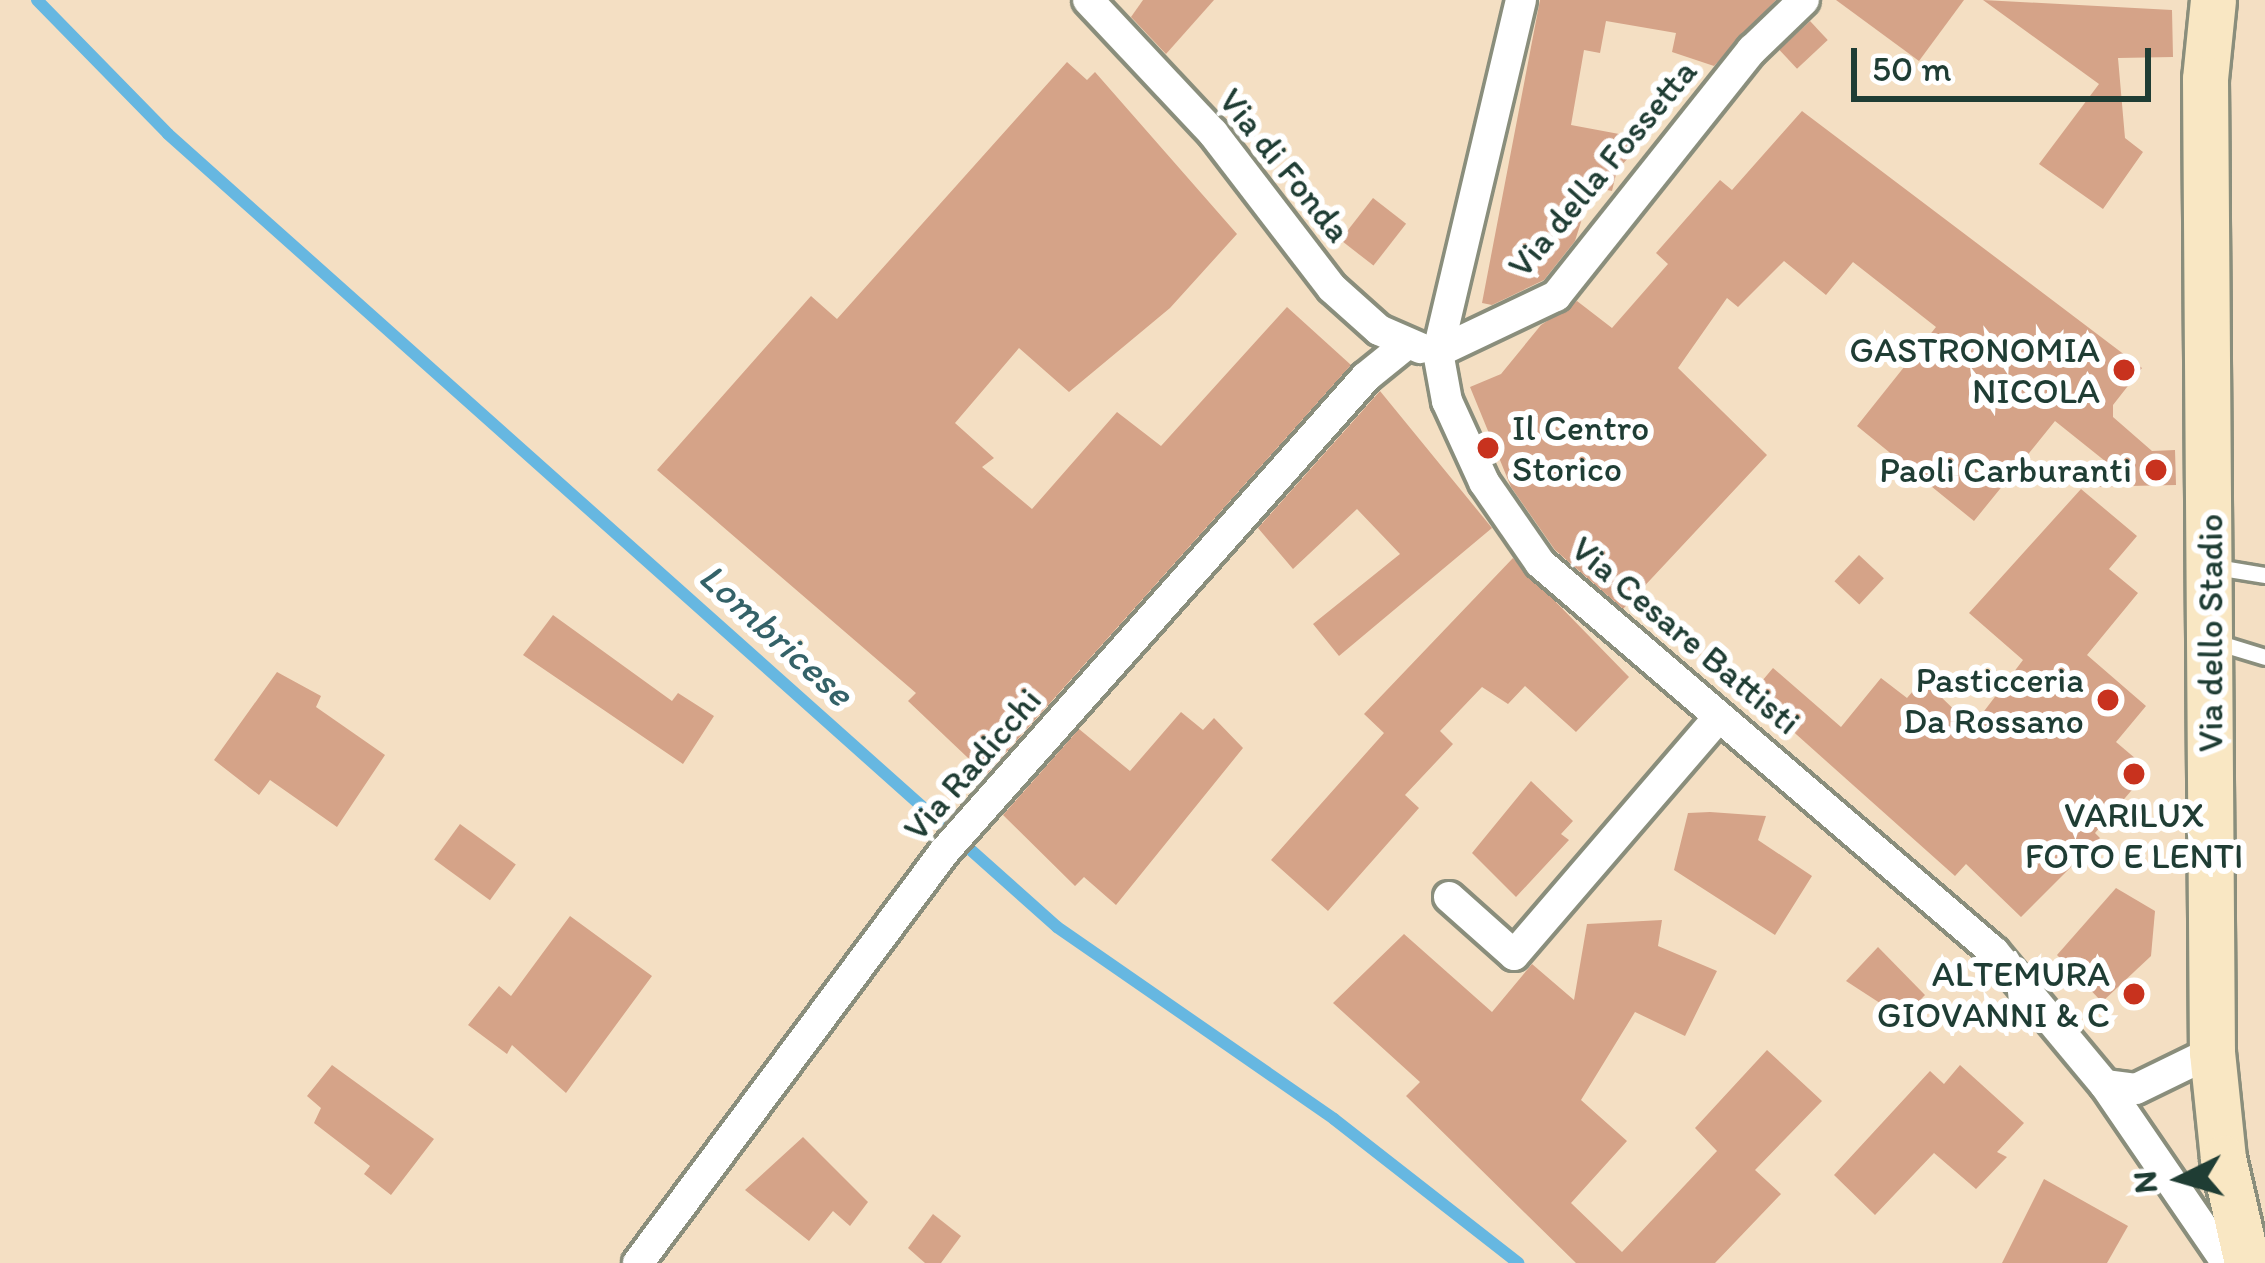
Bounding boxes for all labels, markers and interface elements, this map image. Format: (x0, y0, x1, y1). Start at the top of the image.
scale bar (1857, 24, 2157, 98)
text: 50 m (1872, 47, 1951, 90)
street label: Via della Fossetta (1499, 51, 1705, 285)
street label: Via di Fonda (1210, 79, 1360, 251)
place label: GASTRONOMIA NICOLA (1849, 327, 2100, 412)
marker: GASTRONOMIA NICOLA (2111, 357, 2137, 383)
place label: Il Centro Storico (1512, 405, 1650, 490)
marker: Il Centro Storico (1475, 435, 1501, 461)
place label: Paoli Carburanti (1878, 448, 2132, 492)
marker: Paoli Carburanti (2143, 457, 2169, 483)
street label: Via dello Stadio (2188, 513, 2232, 753)
street label: Via Cesare Battisti (1563, 527, 1809, 743)
water label: Lombricese (689, 554, 863, 716)
place label: Pasticceria Da Rossano (1905, 657, 2084, 742)
street label: Via Radicchi (894, 679, 1050, 849)
marker: Pasticceria Da Rossano (2095, 687, 2121, 713)
marker: VARILUX FOTO E LENTI (2121, 761, 2147, 787)
place label: VARILUX FOTO E LENTI (2025, 792, 2243, 877)
place label: ALTEMURA GIOVANNI & C (1877, 951, 2110, 1036)
marker: ALTEMURA GIOVANNI & C (2121, 981, 2147, 1007)
north arrow (2121, 1119, 2241, 1239)
text: N (2124, 1169, 2165, 1195)

